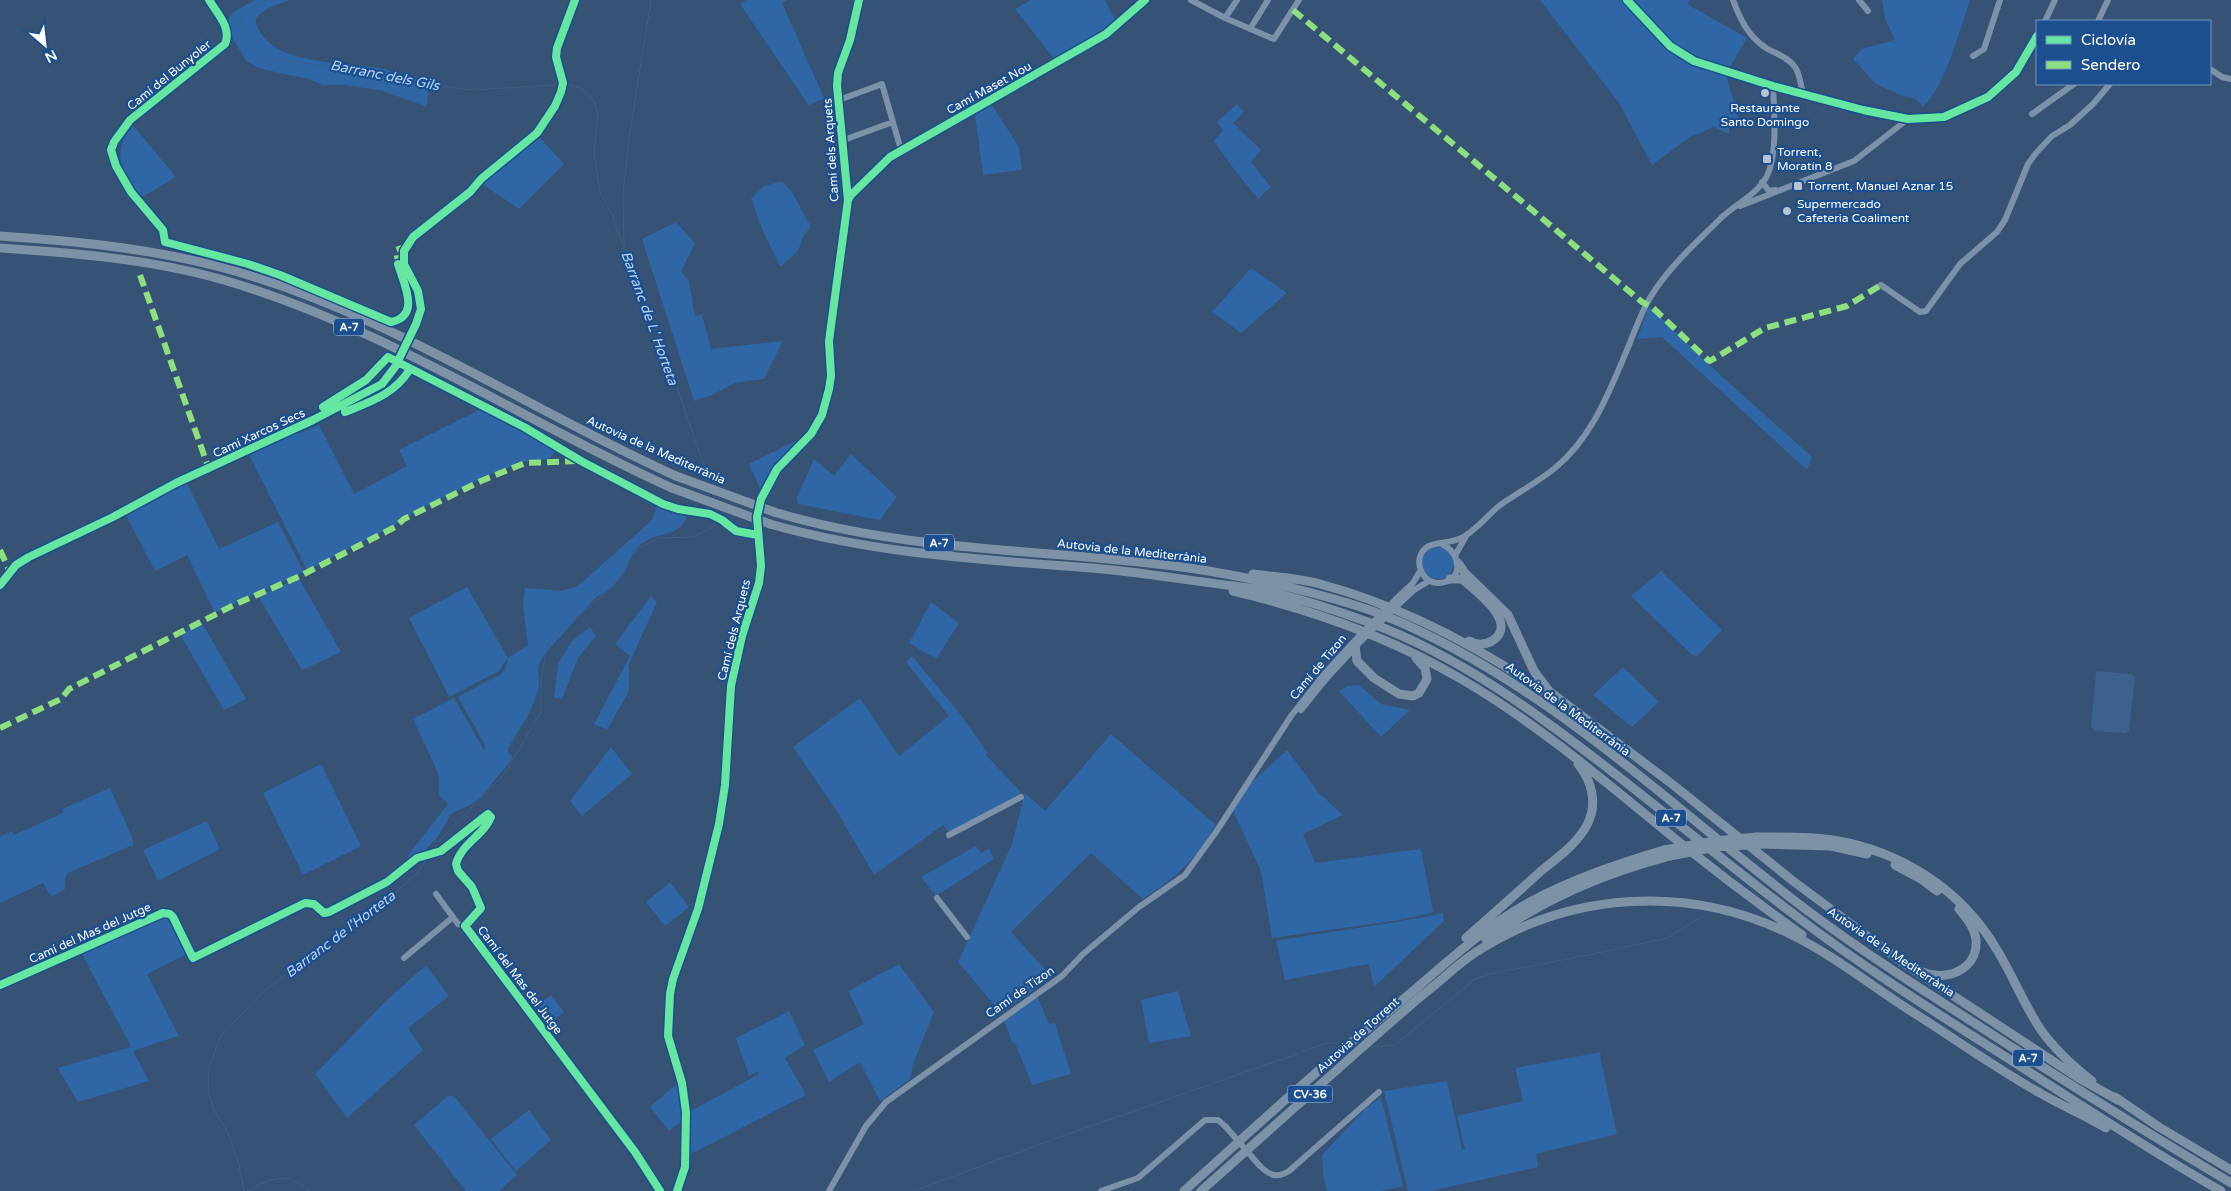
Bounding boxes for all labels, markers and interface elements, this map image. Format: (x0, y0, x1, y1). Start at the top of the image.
north arrow (20, 20, 70, 70)
legend (2036, 20, 2211, 85)
text: Ciclovía (2081, 31, 2136, 49)
street label: Camí del Bunyoler (124, 37, 214, 113)
text: N (42, 46, 60, 66)
text: Sendero (2081, 56, 2140, 74)
water label: Barranc dels Gils (329, 57, 442, 95)
street label: Camí Maset Nou (944, 59, 1034, 117)
marker: Restaurante Santo Domingo (1759, 87, 1771, 99)
street label: Camí dels Arquets (820, 98, 842, 202)
place label: Restaurante Santo Domingo (1721, 101, 1809, 129)
place label: Torrent, Moratín 8 (1777, 145, 1832, 173)
marker: Torrent, Moratín 8 (1761, 153, 1773, 165)
place label: Torrent, Manuel Aznar 15 (1808, 179, 1953, 193)
marker: Torrent, Manuel Aznar 15 (1792, 180, 1804, 192)
place label: Supermercado Cafeteria Coaliment (1797, 197, 1910, 225)
marker: Supermercado Cafeteria Coaliment (1781, 205, 1793, 217)
water label: Barranc de L' Horteta (617, 249, 682, 389)
road number: A-7 (334, 318, 364, 336)
street label: Camí Xarcos Secs (211, 405, 308, 461)
street label: Autovia de la Mediterrània (584, 413, 728, 487)
road number: A-7 (924, 534, 954, 552)
street label: Autovia de la Mediterrània (1056, 536, 1208, 566)
street label: Camí dels Arquets (715, 578, 753, 682)
street label: Camí de Tizon (1287, 632, 1349, 702)
street label: Autovia de la Mediterrània (1503, 659, 1633, 759)
road number: A-7 (1656, 810, 1686, 826)
water label: Barranc de l'Horteta (282, 887, 400, 981)
street label: Camí del Mas del Jutge (27, 900, 153, 966)
street label: Autovia de la Mediterrània (1825, 904, 1957, 1000)
street label: Camí del Mas del Jutge (475, 923, 565, 1037)
street label: Camí de Tizon (983, 963, 1057, 1021)
street label: Autovia de Torrent (1314, 994, 1402, 1076)
road number: A-7 (2013, 1050, 2043, 1066)
road number: CV-36 (1288, 1086, 1332, 1102)

